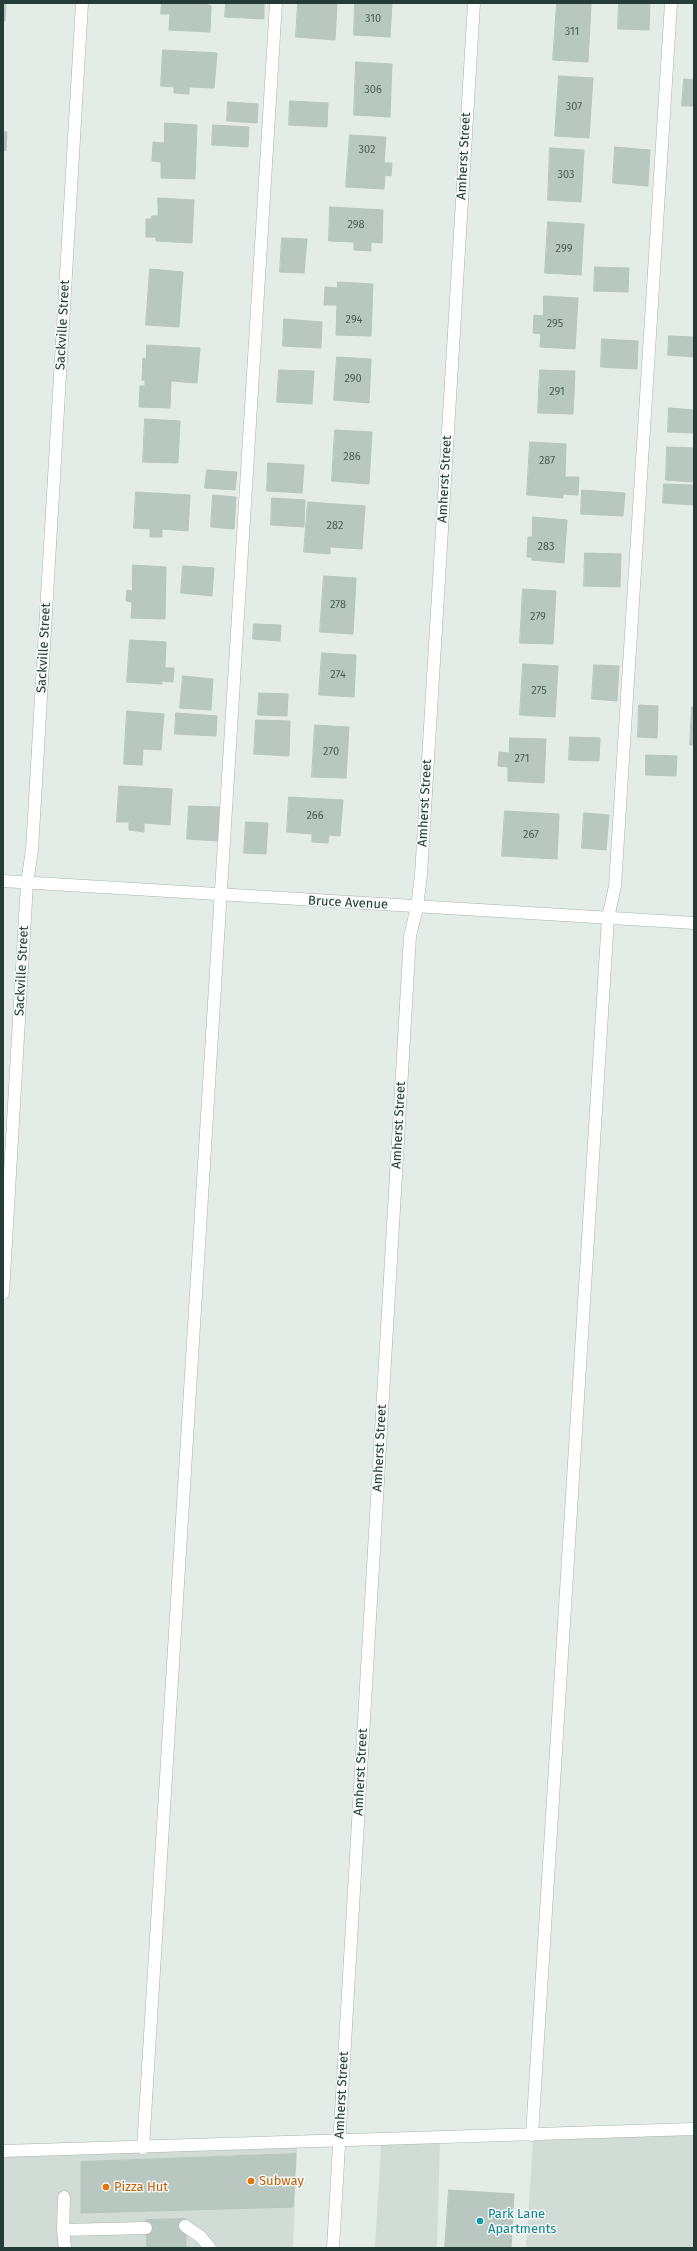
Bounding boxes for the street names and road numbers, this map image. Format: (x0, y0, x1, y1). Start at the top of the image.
street label: Amherst Street (454, 112, 474, 200)
street label: Sackville Street (53, 279, 73, 371)
street label: Amherst Street (435, 435, 455, 523)
street label: Sackville Street (34, 602, 54, 694)
street label: Amherst Street (415, 759, 435, 847)
street label: Bruce Avenue (308, 893, 388, 913)
street label: Sackville Street (12, 925, 32, 1017)
street label: Amherst Street (389, 1081, 409, 1169)
street label: Amherst Street (370, 1404, 390, 1492)
street label: Amherst Street (351, 1728, 371, 1816)
street label: Amherst Street (332, 2051, 352, 2139)

